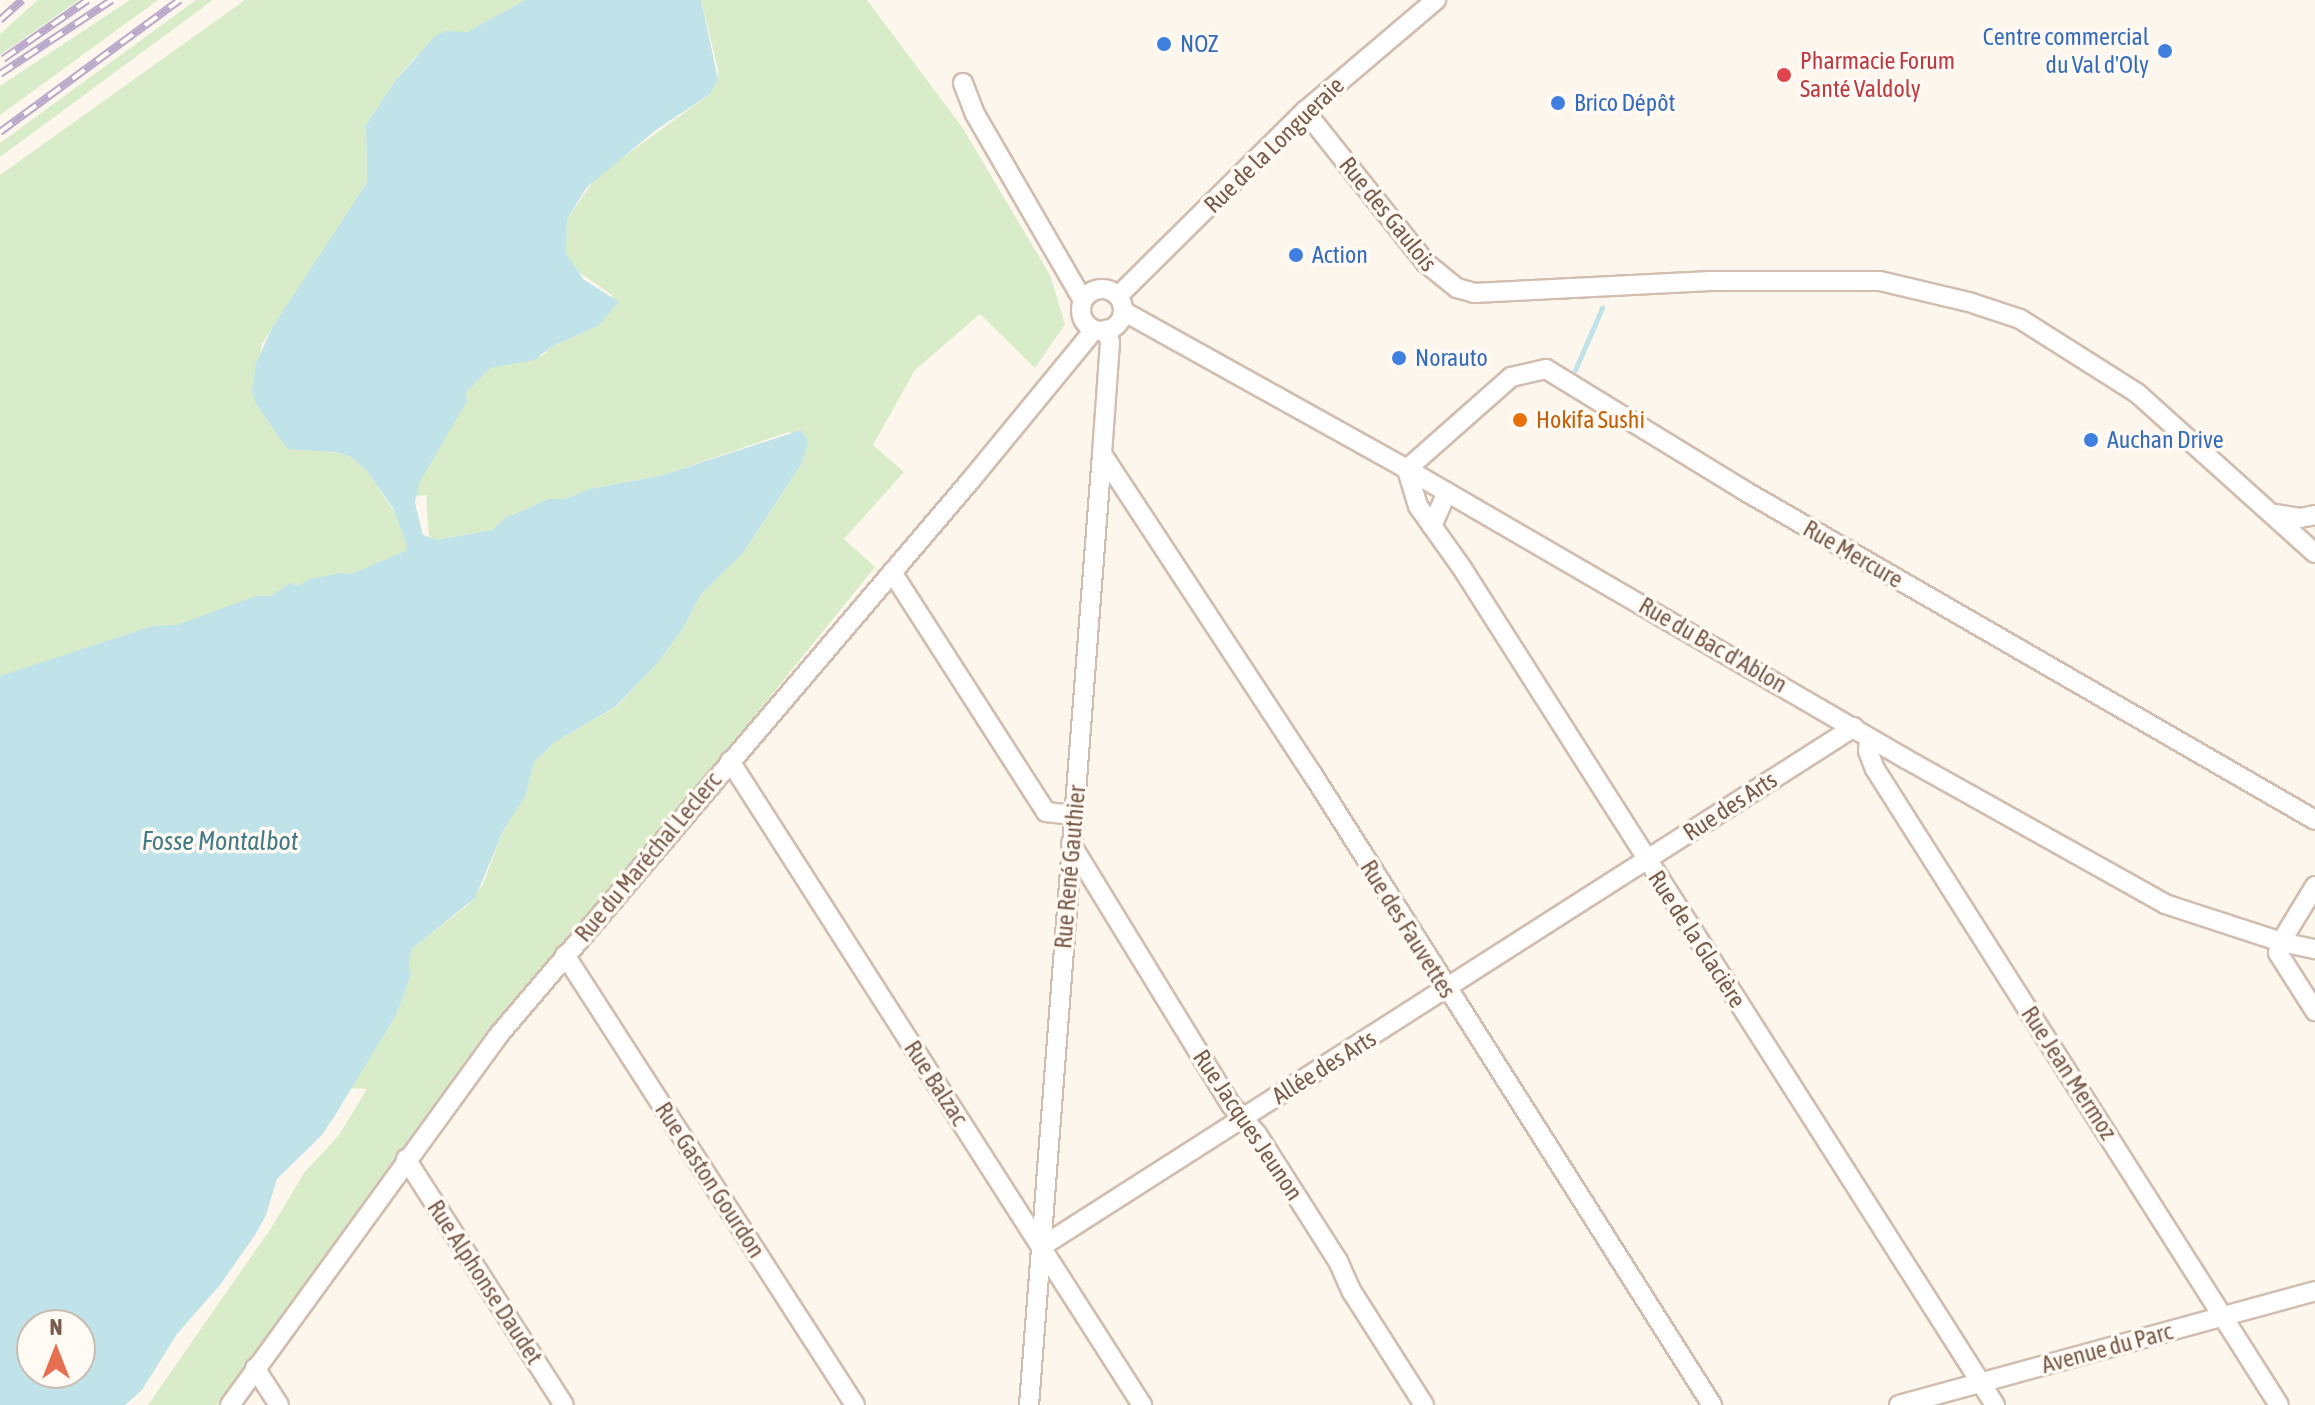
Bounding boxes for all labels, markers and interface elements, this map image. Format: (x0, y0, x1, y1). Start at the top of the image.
place label: Centre commercial du Val d'Oly (1983, 23, 2149, 79)
place label: NOZ (1180, 30, 1218, 58)
marker: NOZ (1155, 35, 1173, 53)
marker: Centre commercial du Val d'Oly (2156, 42, 2174, 60)
place label: Pharmacie Forum Santé Valdoly (1800, 47, 1955, 103)
marker: Pharmacie Forum Santé Valdoly (1775, 66, 1793, 84)
street label: Rue de la Longueraie (1198, 71, 1350, 219)
place label: Brico Dépôt (1574, 89, 1675, 117)
marker: Brico Dépôt (1549, 94, 1567, 112)
street label: Rue des Gaulois (1333, 151, 1443, 277)
place label: Action (1312, 241, 1368, 269)
marker: Action (1287, 246, 1305, 264)
place label: Norauto (1415, 344, 1488, 372)
marker: Norauto (1390, 349, 1408, 367)
place label: Hokifa Sushi (1536, 406, 1645, 434)
marker: Hokifa Sushi (1511, 411, 1529, 429)
place label: Auchan Drive (2107, 426, 2224, 454)
marker: Auchan Drive (2082, 431, 2100, 449)
street label: Rue Mercure (1798, 514, 1908, 594)
street label: Rue du Bac d'Ablon (1634, 591, 1792, 699)
street label: Rue des Arts (1678, 765, 1782, 847)
street label: Rue du Maréchal Leclerc (569, 766, 727, 948)
street label: Rue René Gauthier (1049, 784, 1091, 950)
water label: Fosse Montalbot (142, 826, 298, 858)
street label: Rue des Fauvettes (1354, 855, 1462, 1003)
street label: Rue de la Glacière (1642, 865, 1752, 1013)
street label: Rue Jean Mermoz (2015, 1001, 2123, 1145)
street label: Allée des Arts (1267, 1024, 1381, 1110)
street label: Rue Balzac (898, 1035, 974, 1131)
street label: Rue Jacques Jeunon (1187, 1044, 1309, 1206)
street label: Rue Gaston Gourdon (649, 1097, 771, 1263)
street label: Rue Alphonse Daudet (421, 1195, 549, 1369)
north arrow (16, 1309, 96, 1389)
text: N (50, 1314, 62, 1340)
street label: Avenue du Parc (2038, 1317, 2176, 1379)

